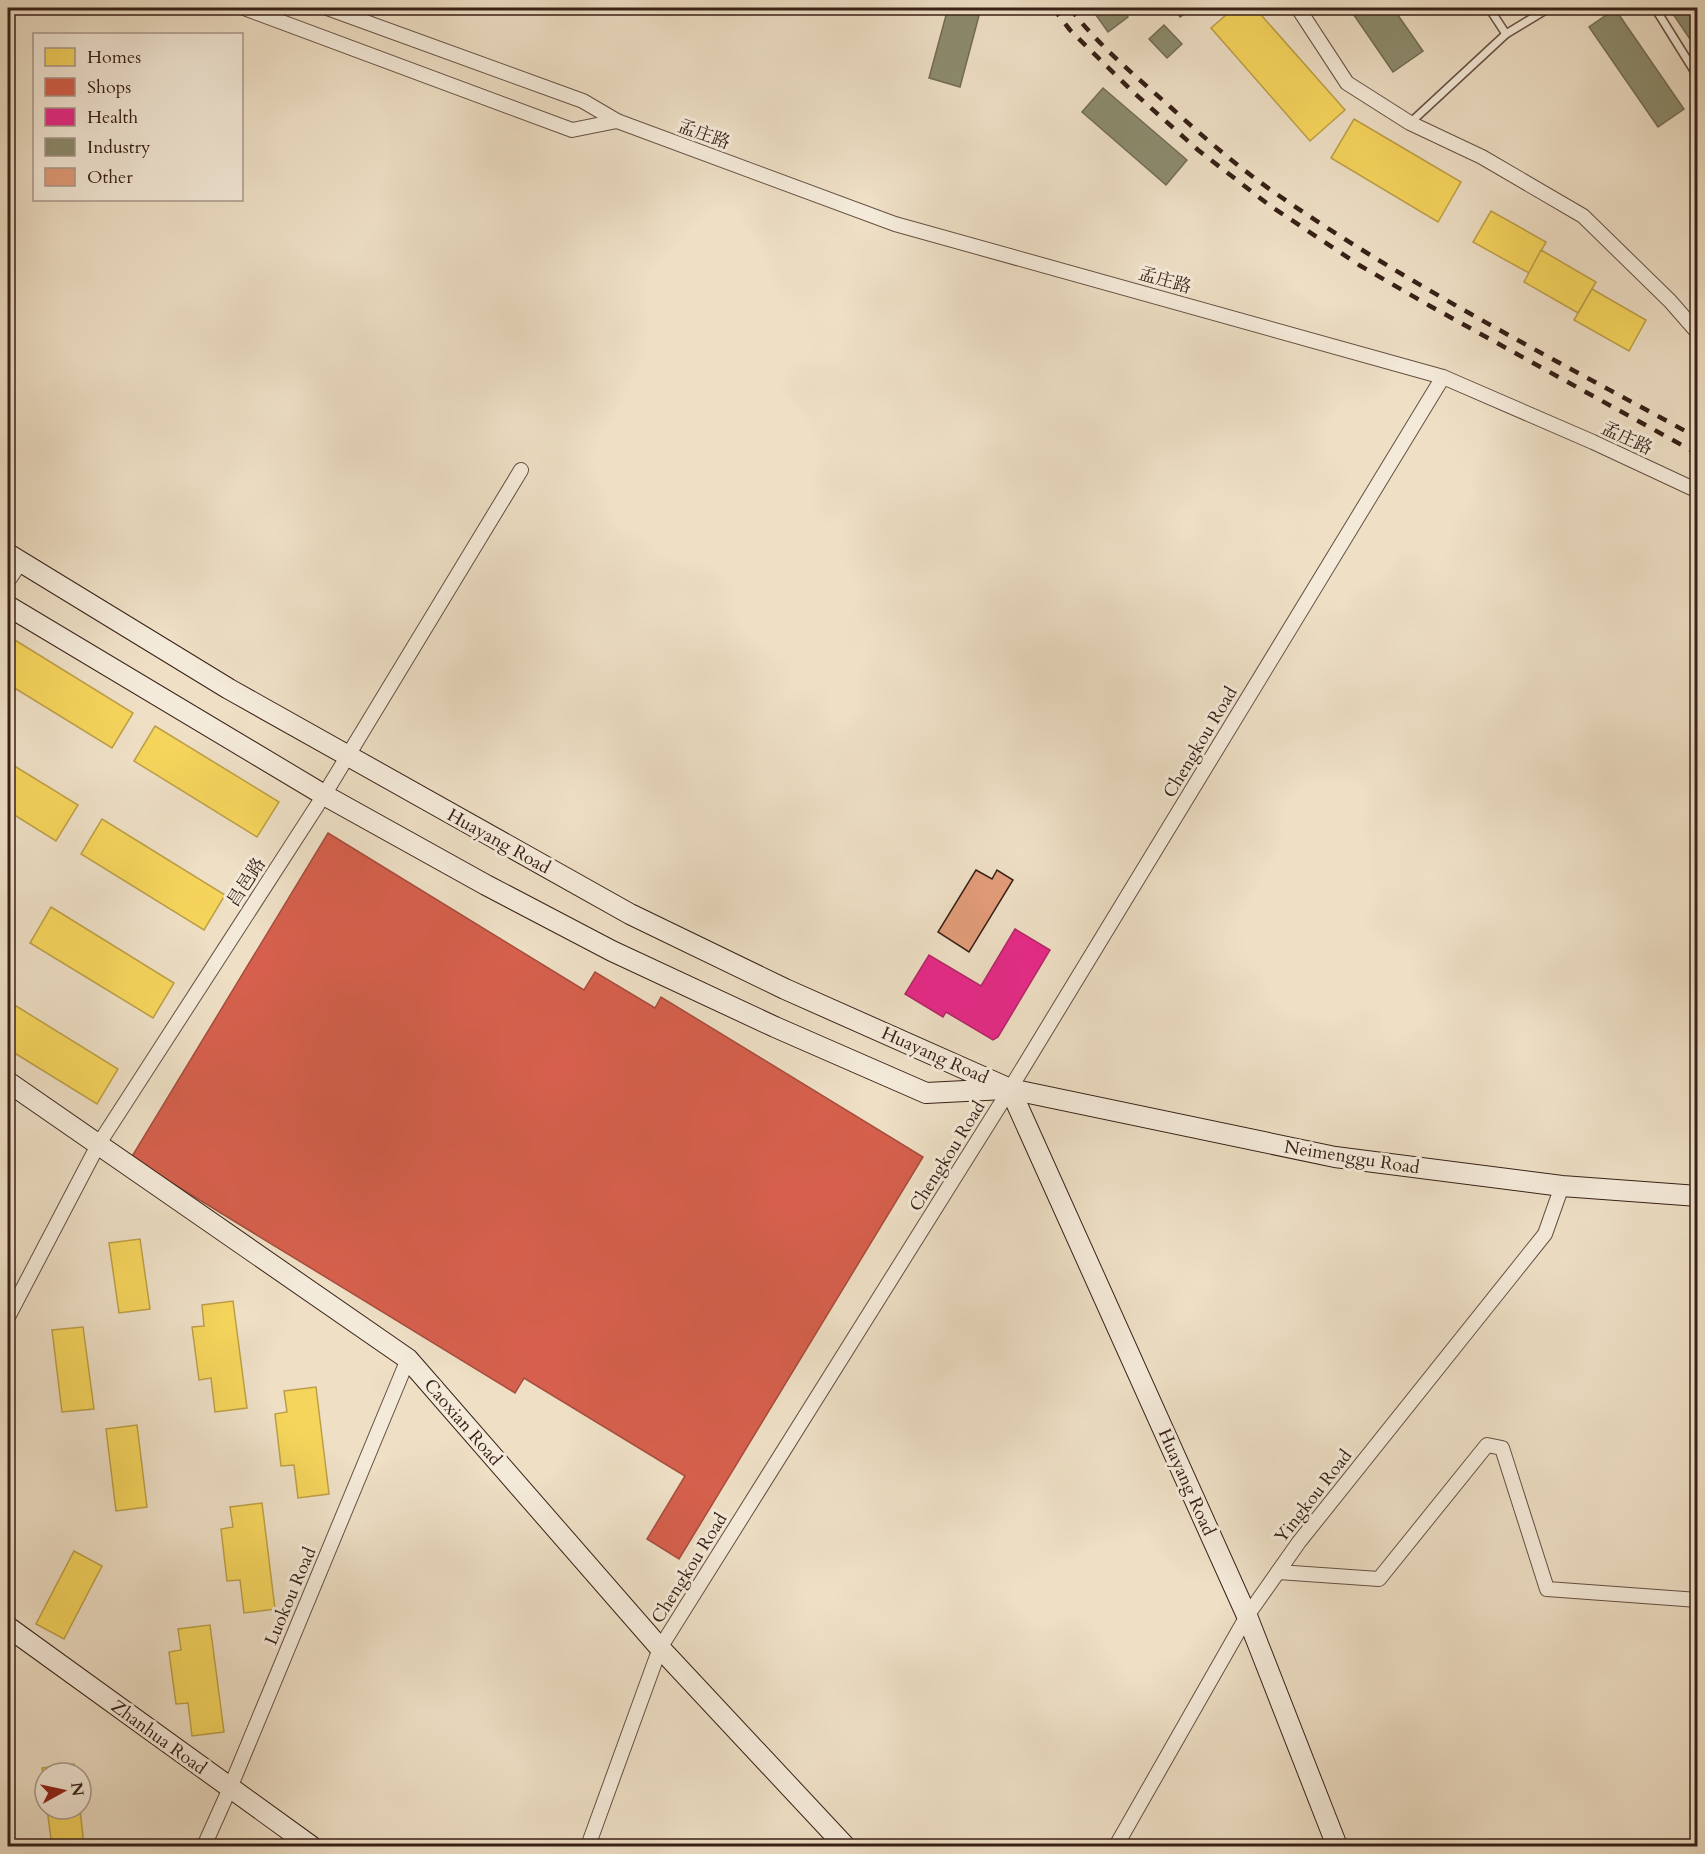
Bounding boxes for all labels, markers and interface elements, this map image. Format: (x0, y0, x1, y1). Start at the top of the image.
legend (33, 33, 243, 201)
text: Homes (87, 45, 141, 70)
text: Shops (87, 75, 131, 100)
text: Health (87, 105, 138, 130)
street label: 孟庄路 (674, 113, 733, 155)
text: Industry (87, 135, 151, 160)
text: Other (87, 165, 133, 190)
street label: 孟庄路 (1135, 261, 1194, 300)
street label: 孟庄路 (1597, 416, 1657, 461)
street label: Chengkou Road (1157, 682, 1244, 803)
street label: Huayang Road (443, 803, 555, 880)
street label: 昌邑路 (221, 853, 272, 912)
street label: Huayang Road (877, 1021, 993, 1090)
street label: Chengkou Road (903, 1096, 992, 1216)
street label: Neimenggu Road (1282, 1134, 1422, 1181)
street label: Caoxian Road (418, 1373, 508, 1471)
street label: Huayang Road (1152, 1425, 1221, 1540)
street label: Yingkou Road (1269, 1444, 1358, 1548)
street label: Chengkou Road (645, 1508, 734, 1628)
street label: Luokou Road (259, 1543, 322, 1649)
street label: Zhanhua Road (106, 1694, 212, 1781)
north arrow (33, 1761, 93, 1821)
text: N (65, 1781, 89, 1798)

